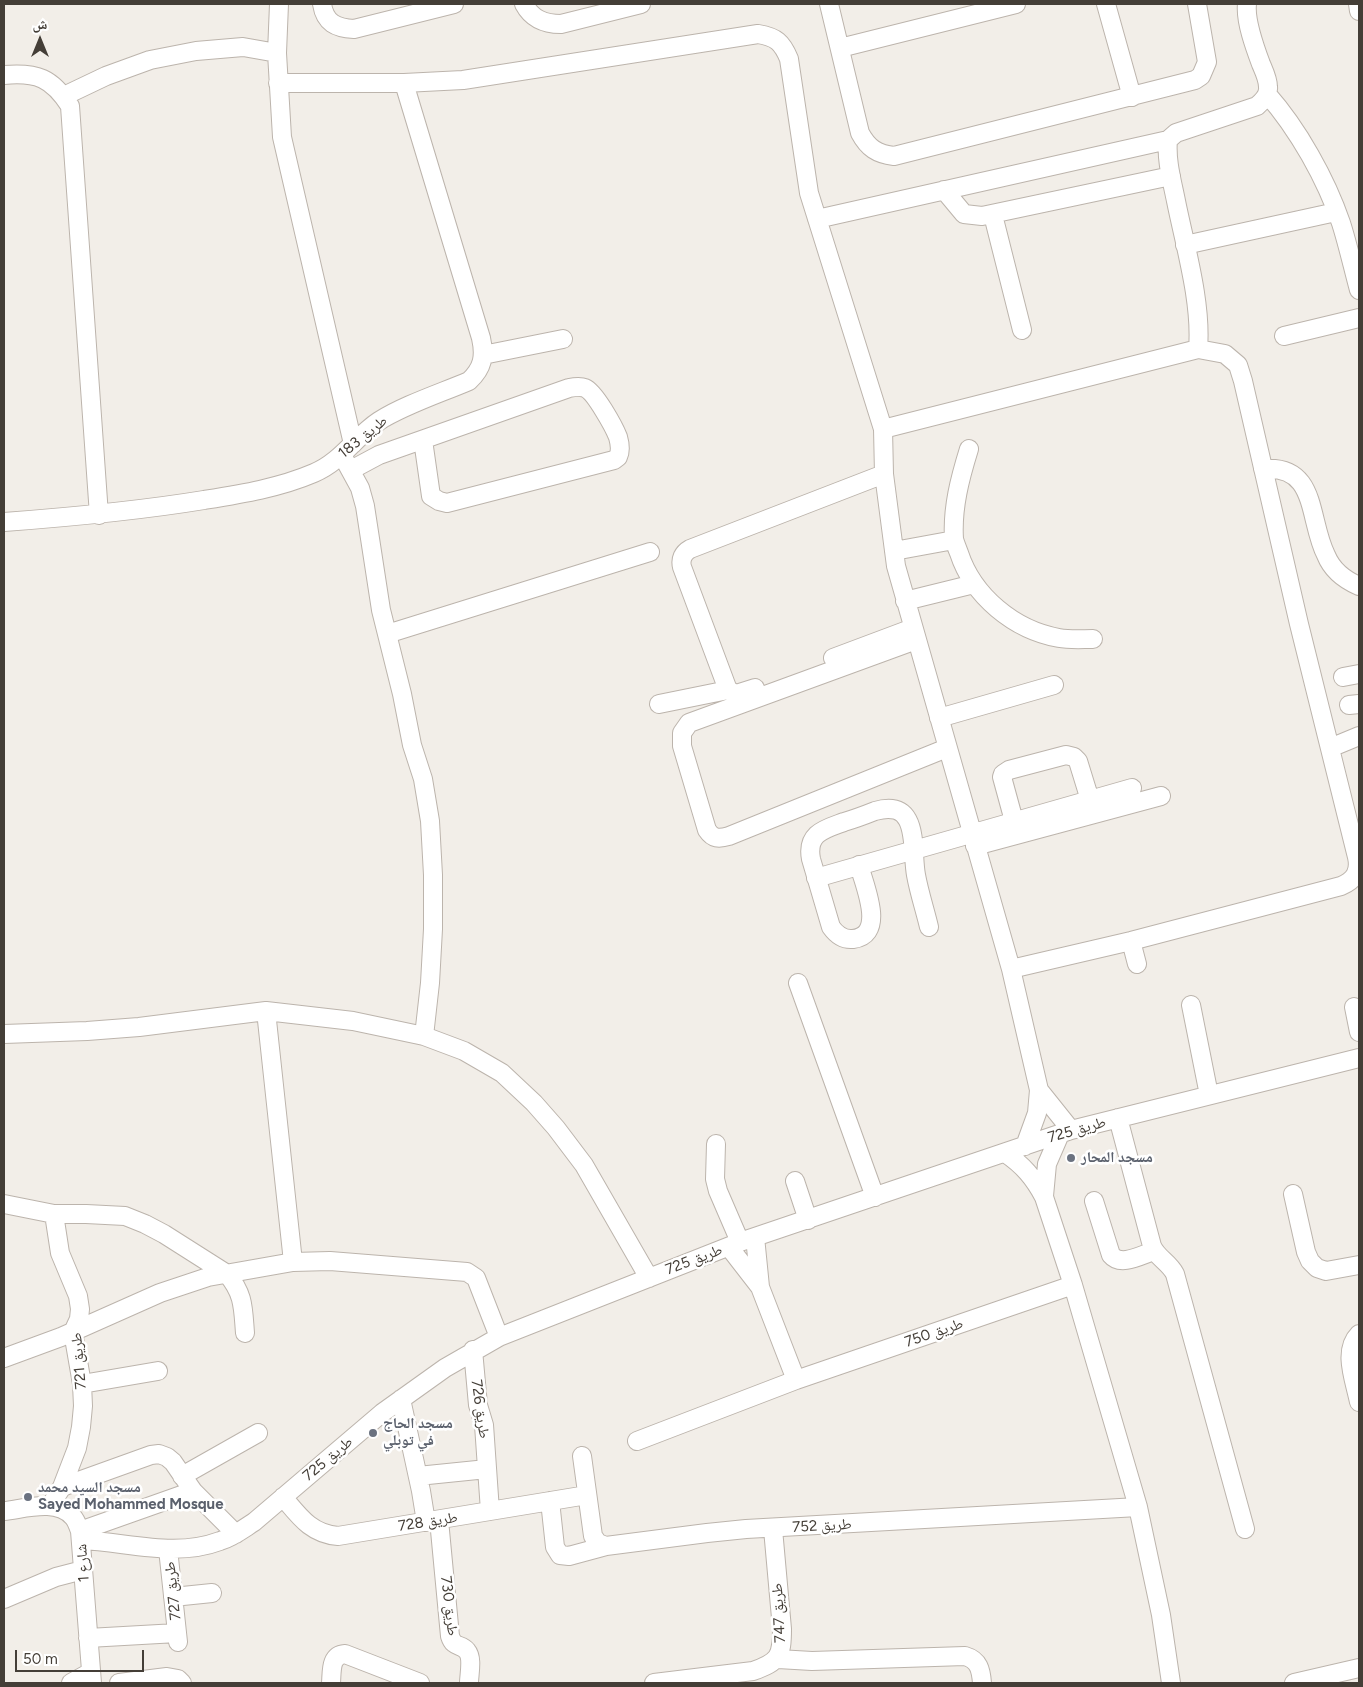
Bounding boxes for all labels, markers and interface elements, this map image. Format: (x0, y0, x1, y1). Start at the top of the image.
north arrow (15, 15, 65, 65)
text: ش (33, 16, 47, 33)
street label: طريق 183 (335, 412, 391, 462)
street label: طريق 725 (1046, 1113, 1108, 1147)
place label: مسجد المحار (1081, 1149, 1153, 1167)
marker: مسجد المحار (1065, 1152, 1077, 1164)
street label: طريق 725 (663, 1241, 725, 1279)
street label: طريق 750 (902, 1315, 966, 1351)
street label: طريق 721 (68, 1332, 90, 1390)
street label: طريق 726 (467, 1378, 493, 1440)
place label: مسجد الحاج في توبلي (383, 1415, 453, 1450)
marker: مسجد الحاج في توبلي (367, 1427, 379, 1439)
street label: طريق 725 (299, 1433, 357, 1485)
place label: مسجد السيد محمد Sayed Mohammed Mosque (38, 1479, 223, 1514)
marker: مسجد السيد محمد Sayed Mohammed Mosque (22, 1491, 34, 1503)
street label: طريق 728 (397, 1508, 459, 1536)
street label: طريق 752 (792, 1515, 852, 1537)
street label: شارع 1 (73, 1543, 93, 1583)
street label: طريق 727 (161, 1561, 185, 1621)
street label: طريق 730 (436, 1575, 462, 1637)
street label: طريق 747 (768, 1583, 790, 1643)
scale bar (18, 1640, 146, 1672)
text: 50 m (23, 1650, 58, 1668)

